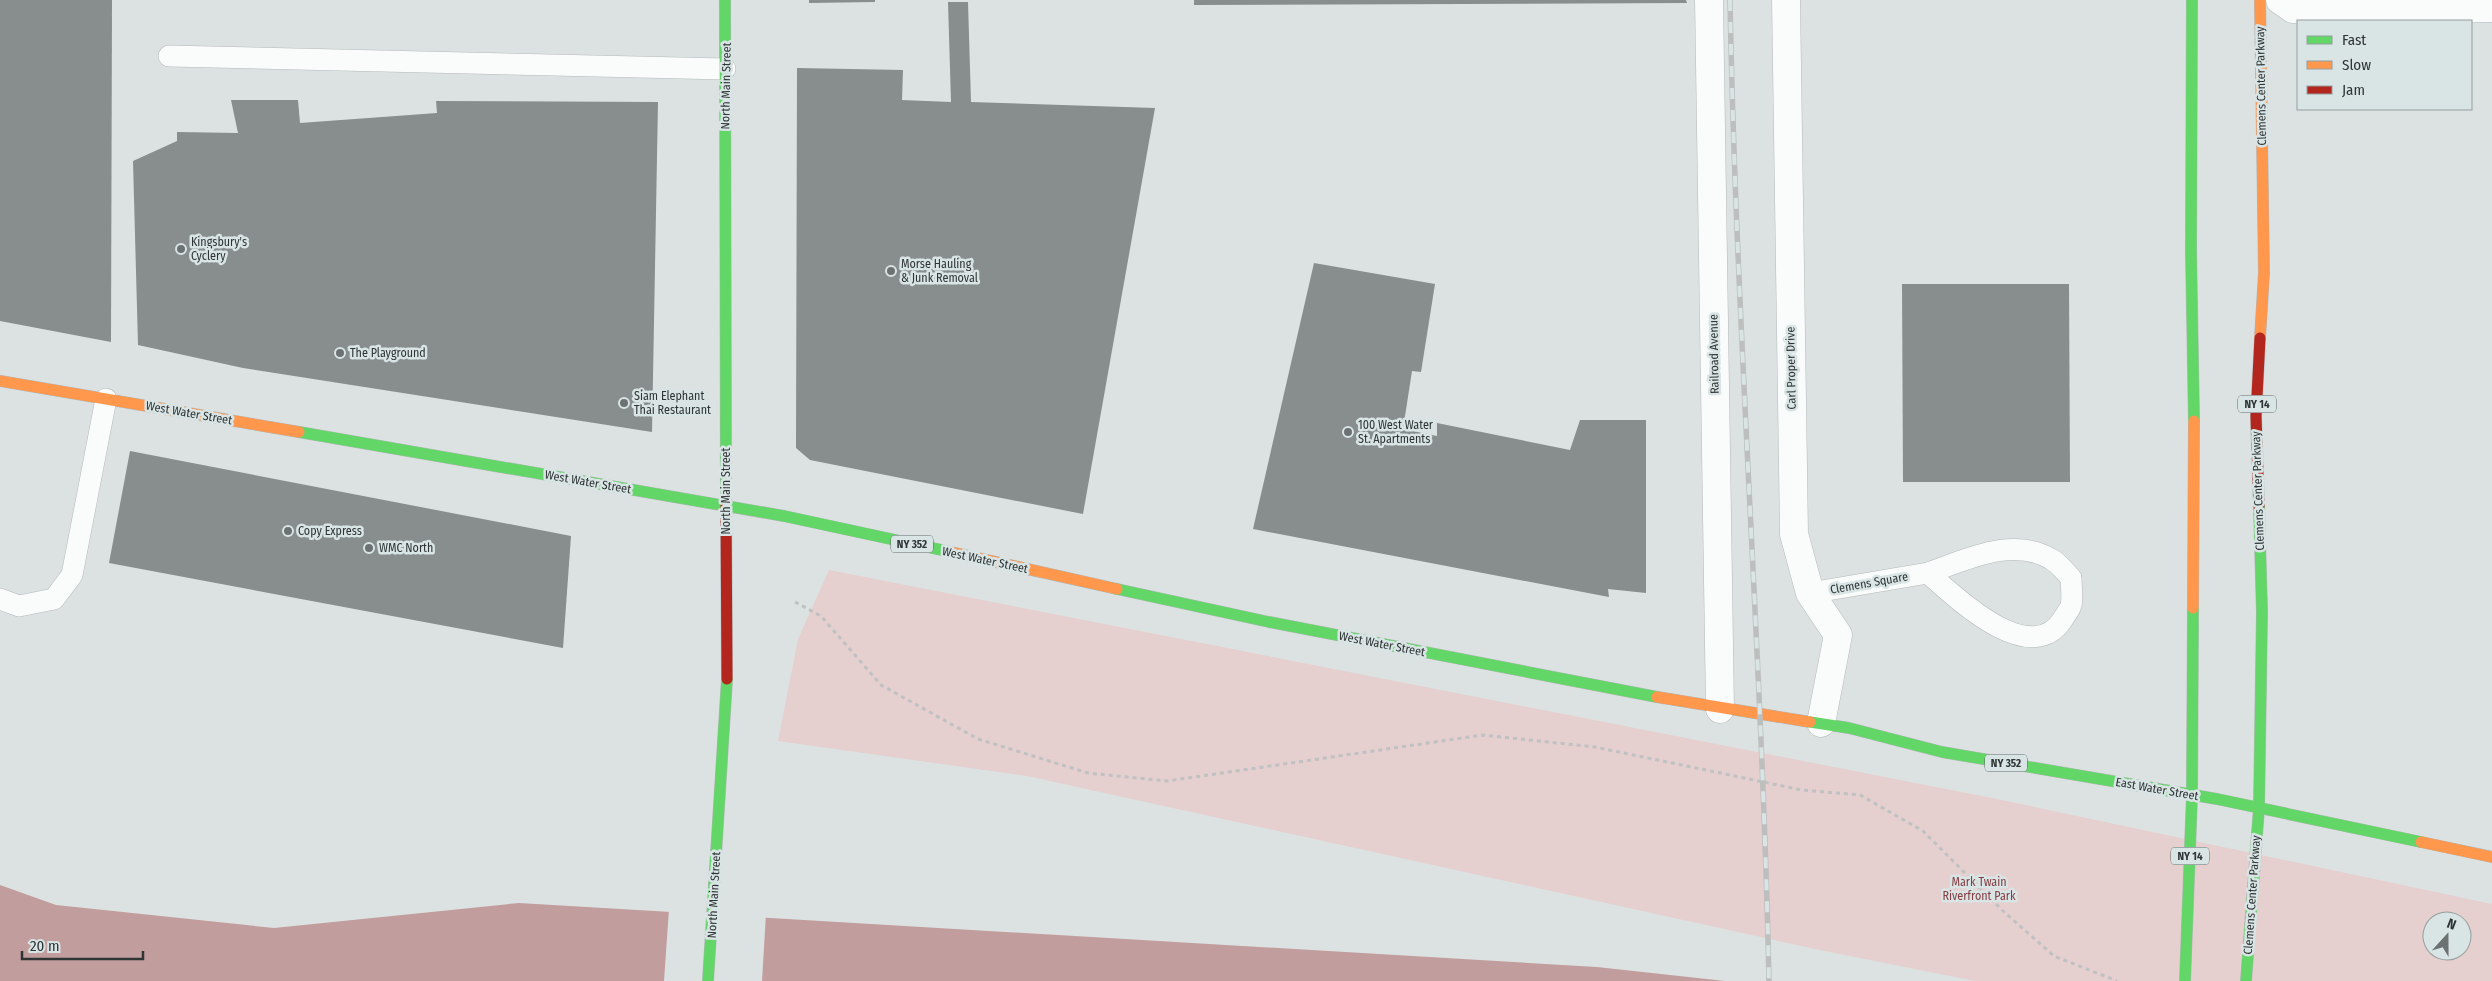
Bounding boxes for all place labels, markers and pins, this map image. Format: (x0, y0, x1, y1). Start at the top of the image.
place label: Kingsbury's Cyclery (191, 235, 247, 263)
marker: Kingsbury's Cyclery (175, 243, 187, 255)
place label: Morse Hauling & Junk Removal (901, 257, 978, 285)
marker: Morse Hauling & Junk Removal (885, 265, 897, 277)
place label: The Playground (350, 346, 426, 360)
marker: The Playground (334, 347, 346, 359)
place label: Siam Elephant Thai Restaurant (634, 389, 711, 417)
marker: Siam Elephant Thai Restaurant (618, 397, 630, 409)
place label: 100 West Water St. Apartments (1358, 418, 1434, 446)
marker: 100 West Water St. Apartments (1342, 426, 1354, 438)
place label: Copy Express (298, 524, 362, 538)
marker: Copy Express (282, 525, 294, 537)
place label: WMC North (379, 541, 433, 555)
marker: WMC North (363, 542, 375, 554)

